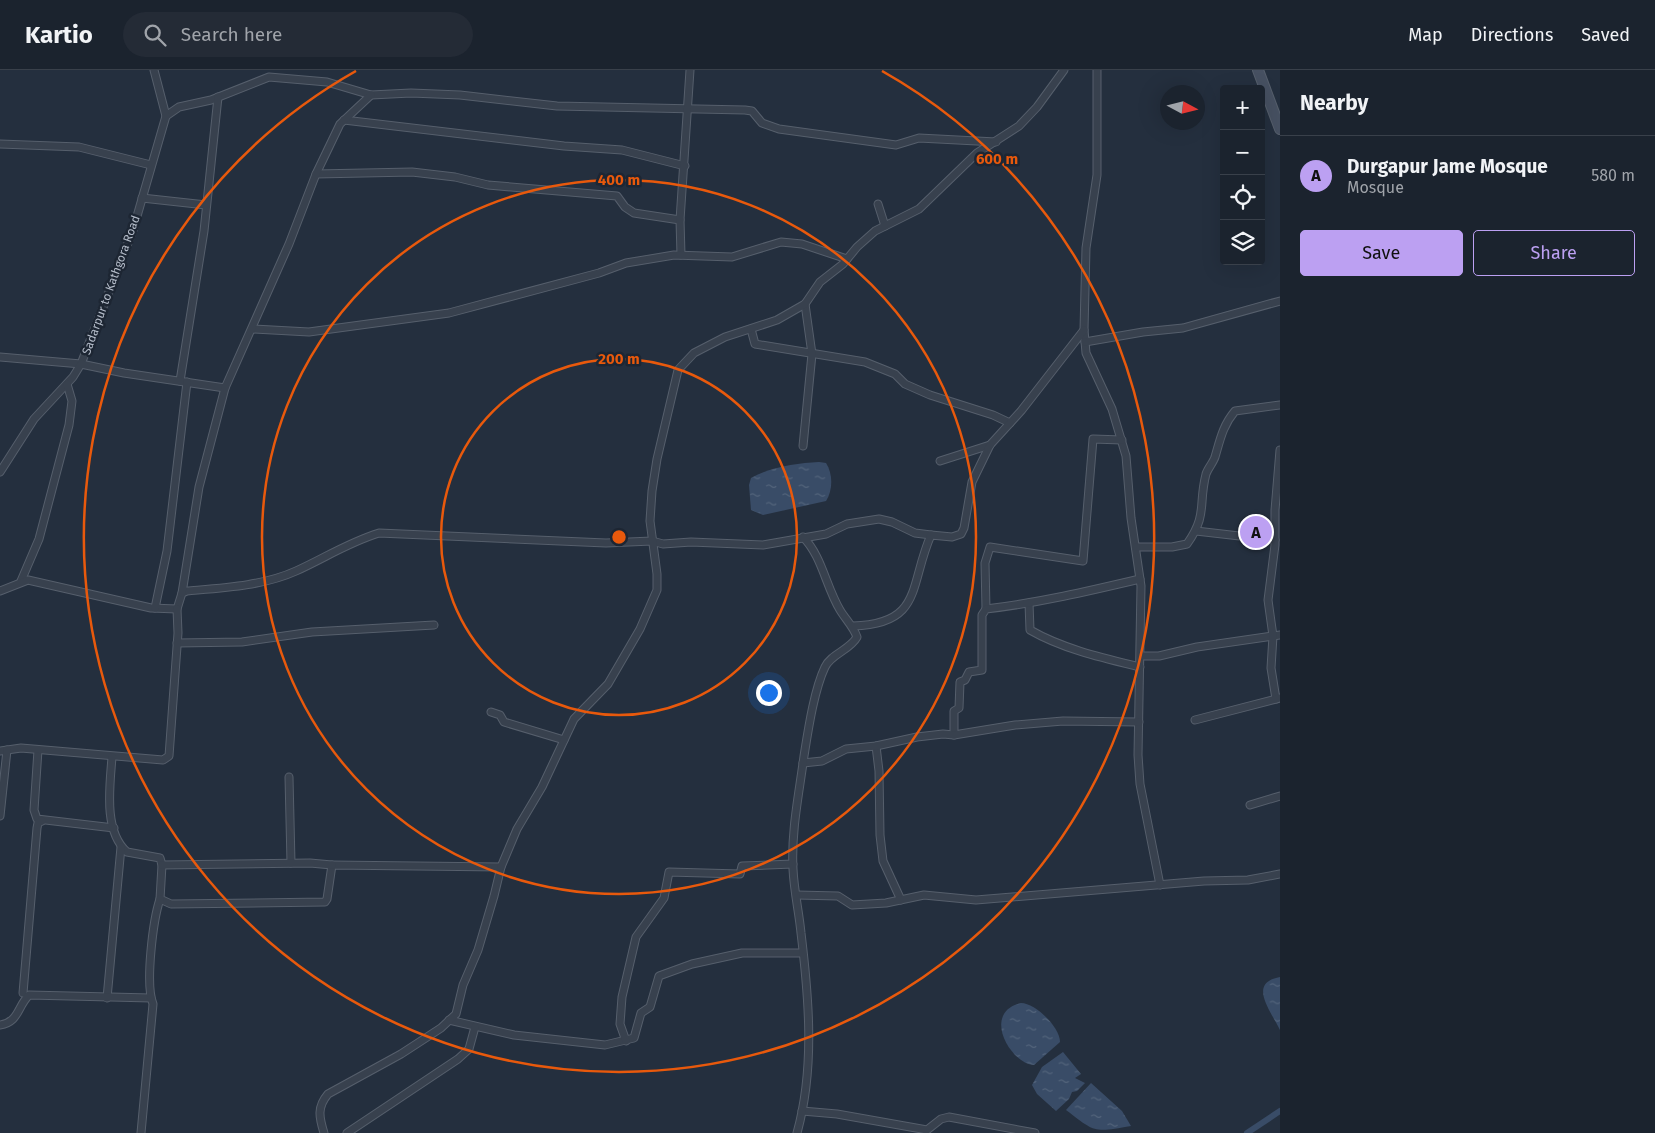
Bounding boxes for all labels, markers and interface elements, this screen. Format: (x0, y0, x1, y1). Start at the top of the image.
search box (123, 12, 473, 57)
text: Kartio (25, 21, 93, 49)
icon: search (141, 21, 169, 49)
text: Search here (181, 23, 282, 46)
text: Map (1408, 24, 1443, 46)
text: Directions (1471, 24, 1553, 46)
text: Saved (1581, 24, 1630, 46)
north arrow (1160, 85, 1205, 130)
map controls (1220, 85, 1265, 265)
button: + (1220, 85, 1265, 130)
text: Nearby (1300, 90, 1368, 116)
button: − (1220, 130, 1265, 175)
text: 600 m (976, 150, 1018, 168)
text: Durgapur Jame Mosque (1347, 155, 1548, 178)
text: A (1311, 166, 1321, 185)
text: 580 m (1591, 166, 1635, 185)
text: 400 m (598, 171, 640, 189)
button: locate (1220, 175, 1265, 220)
text: Mosque (1347, 178, 1404, 197)
street label: Sadarpur to Kathgora Road (79, 213, 143, 357)
button: layers (1220, 220, 1265, 265)
button: Save (1300, 230, 1463, 276)
button: Share (1473, 230, 1635, 276)
text: 200 m (598, 350, 640, 368)
pin: A (1240, 513, 1272, 551)
centre of rings (610, 528, 628, 546)
your location (756, 680, 782, 706)

